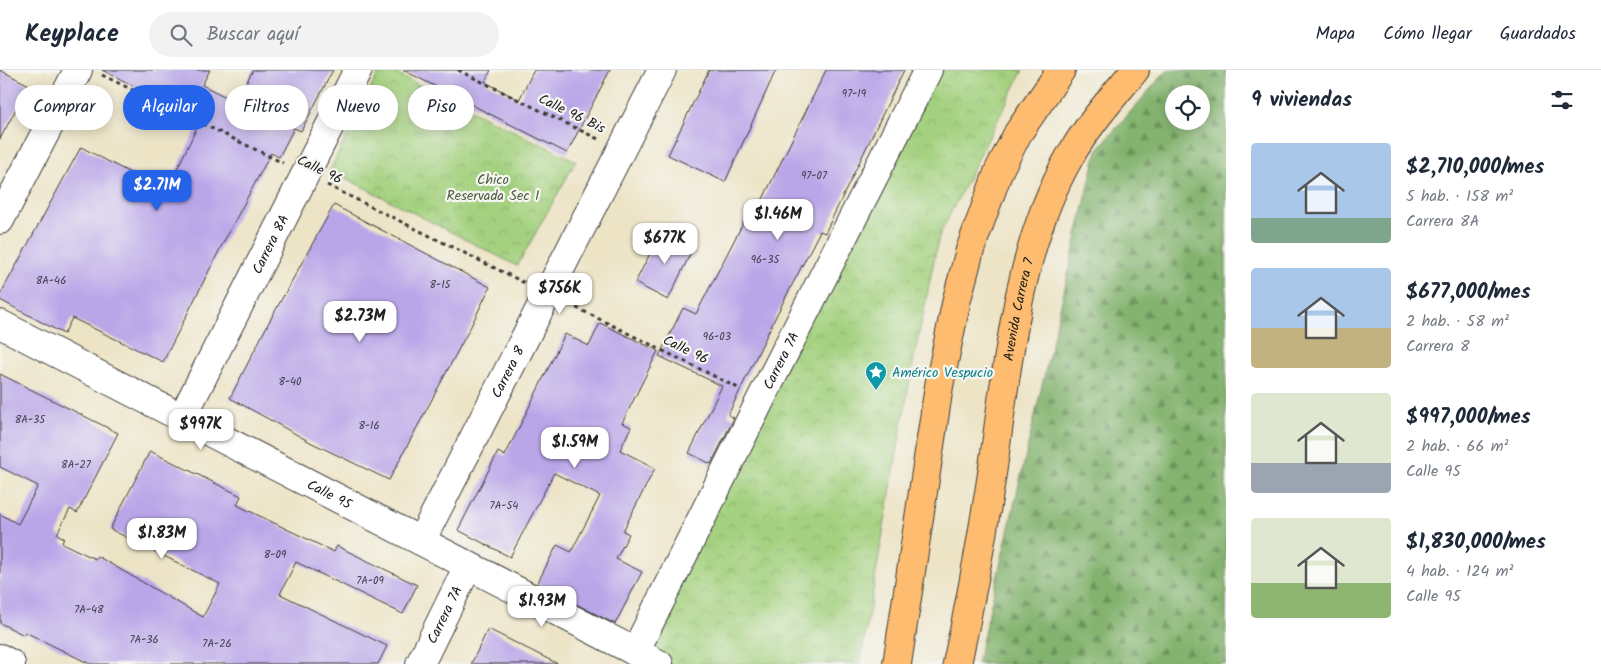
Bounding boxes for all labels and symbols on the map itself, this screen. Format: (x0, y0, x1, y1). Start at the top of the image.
house number: 97-19 (842, 85, 867, 103)
street label: Calle 96 Bis (534, 88, 609, 140)
street label: Calle 96 (293, 149, 346, 190)
house number: 97-07 (801, 167, 828, 185)
park label: Chico Reservada Sec I (447, 169, 539, 207)
pin: $2.71M (116, 170, 198, 212)
pin: $1.46M (737, 198, 819, 241)
street label: Carrera 8A (247, 211, 295, 278)
pin: $677K (630, 222, 700, 265)
house number: 96-35 (751, 251, 780, 269)
street label: Avenida Carrera 7 (998, 255, 1041, 363)
house number: 8A-46 (36, 272, 66, 290)
pin: $756K (525, 272, 595, 315)
house number: 8-15 (429, 276, 452, 294)
pin: $2.73M (319, 300, 401, 343)
house number: 96-03 (703, 328, 731, 346)
street label: Carrera 7A (758, 328, 805, 394)
street label: Calle 96 (659, 329, 712, 370)
street label: Carrera 8 (486, 342, 531, 402)
place icon: Américo Vespucio (864, 360, 888, 391)
place label: Américo Vespucio (892, 362, 993, 384)
house number: 8-40 (278, 373, 302, 391)
pin: $997K (166, 408, 236, 451)
house number: 8A-35 (15, 411, 46, 429)
house number: 8-16 (358, 417, 380, 435)
pin: $1.59M (534, 426, 616, 469)
house number: 8A-27 (61, 456, 92, 474)
street label: Calle 95 (303, 474, 357, 516)
house number: 7A-54 (490, 497, 518, 515)
pin: $1.83M (121, 518, 203, 560)
house number: 8-09 (264, 546, 287, 564)
house number: 7A-09 (356, 572, 384, 590)
street label: Carrera 7A (421, 582, 469, 648)
pin: $1.93M (501, 586, 583, 628)
house number: 7A-48 (74, 601, 104, 619)
house number: 7A-36 (129, 631, 159, 649)
house number: 7A-26 (202, 635, 232, 653)

